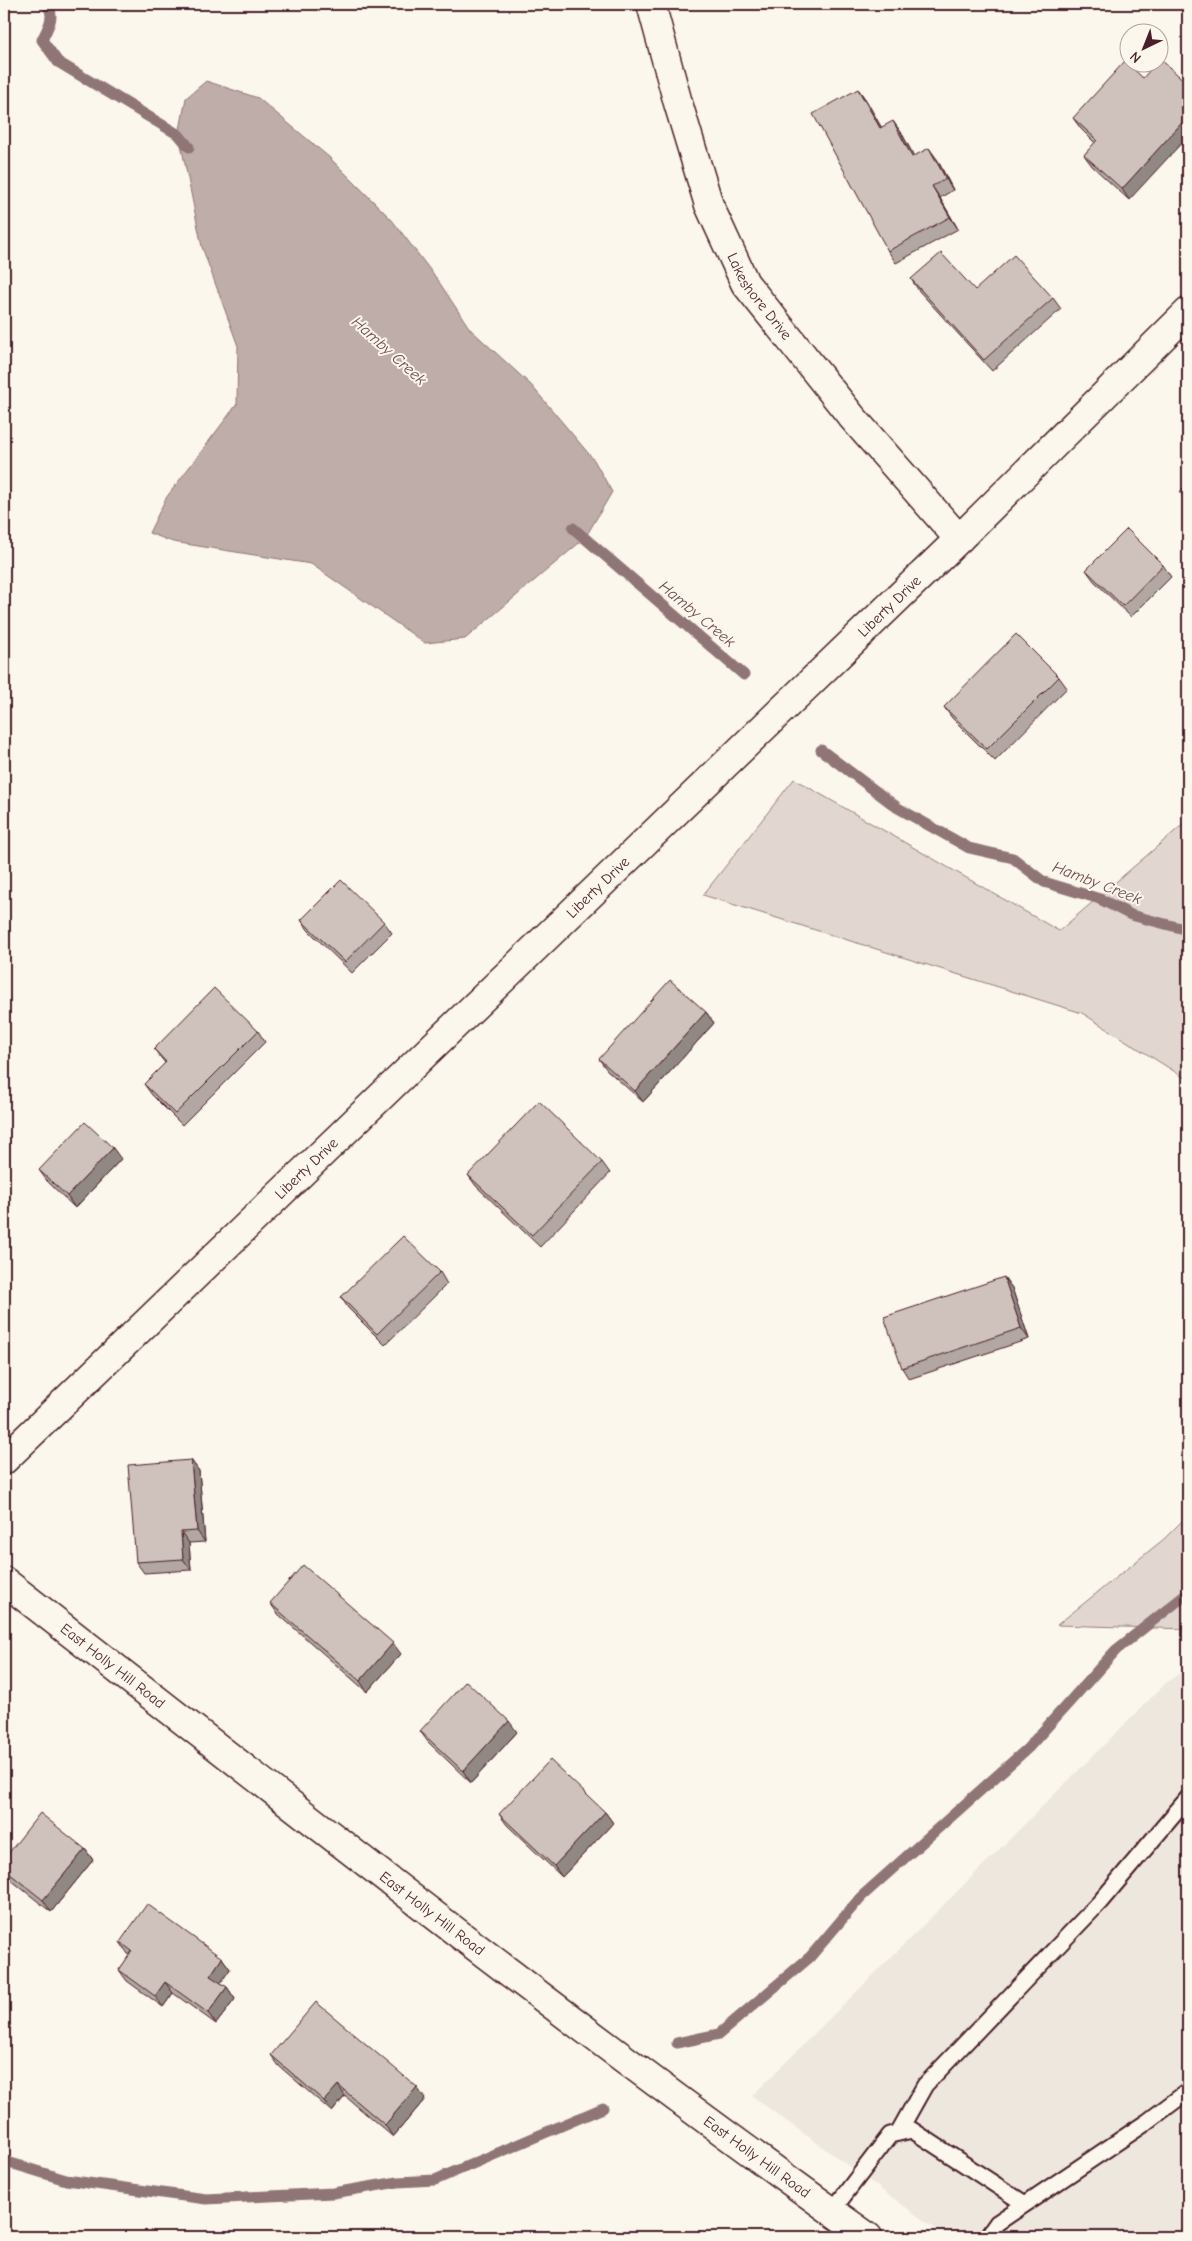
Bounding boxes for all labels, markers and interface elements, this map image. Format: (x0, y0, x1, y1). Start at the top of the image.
north arrow (1120, 22, 1170, 72)
text: N (1126, 48, 1145, 66)
street label: Lakeshore Drive (723, 250, 796, 344)
water label: Hamby Creek (348, 313, 430, 389)
street label: Liberty Drive (854, 571, 925, 641)
water label: Hamby Creek (655, 577, 739, 651)
street label: Liberty Drive (563, 852, 634, 922)
water label: Hamby Creek (1050, 858, 1144, 908)
street label: Liberty Drive (271, 1134, 342, 1203)
street label: East Holly Hill Road (57, 1619, 169, 1712)
street label: East Holly Hill Road (376, 1867, 488, 1959)
street label: East Holly Hill Road (700, 2112, 814, 2202)

